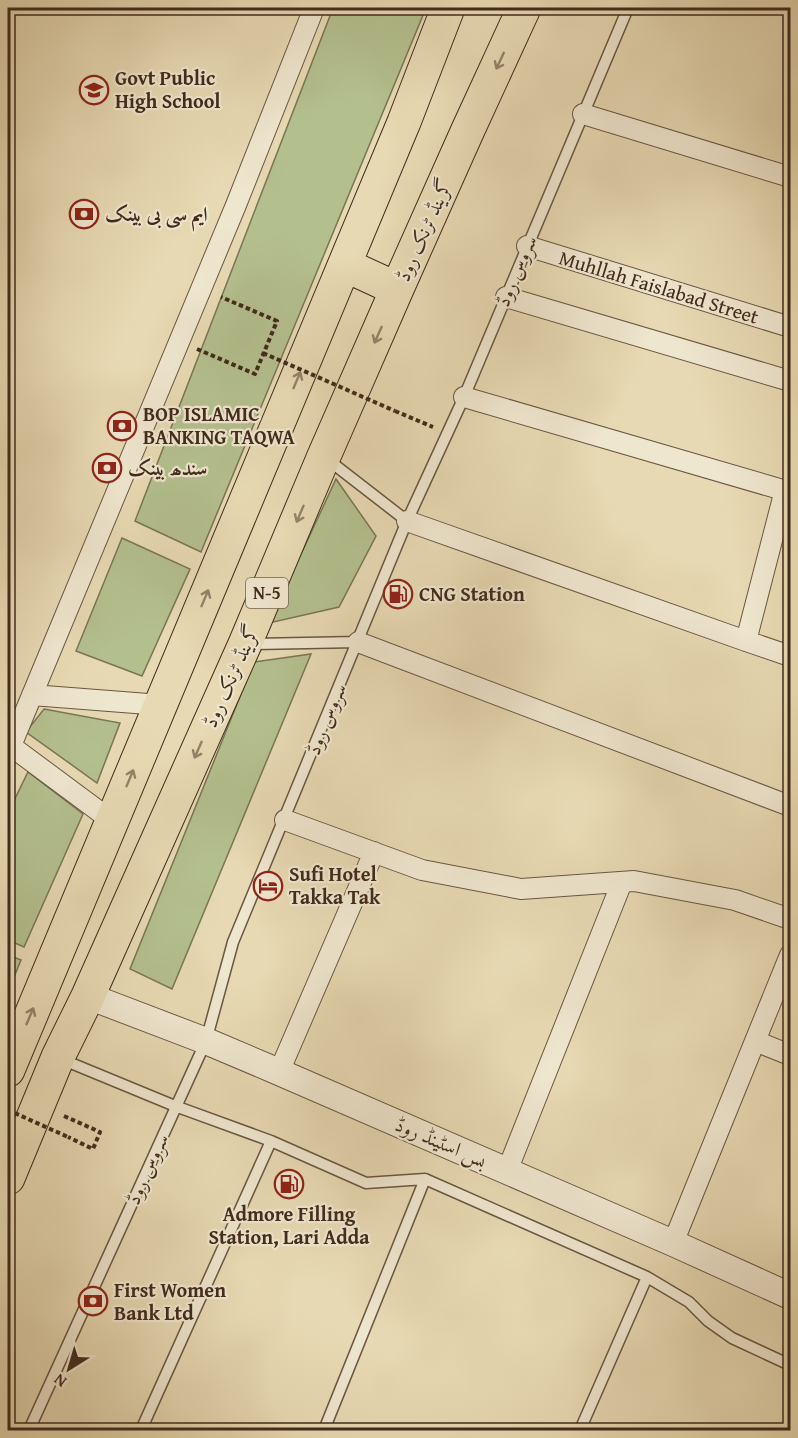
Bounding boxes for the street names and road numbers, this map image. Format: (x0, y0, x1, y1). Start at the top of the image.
street label: گرینڈ ٹرنک روڈ (388, 174, 459, 286)
street label: سروس روڈ (488, 231, 544, 311)
street label: Muhllah Faislabad Street (556, 242, 763, 331)
road number: N-5 (246, 578, 288, 608)
street label: گرینڈ ٹرنک روڈ (195, 620, 266, 732)
street label: سروس روڈ (298, 679, 353, 759)
street label: بس اسٹینڈ روڈ (391, 1109, 492, 1174)
street label: سروس روڈ (118, 1129, 175, 1209)

